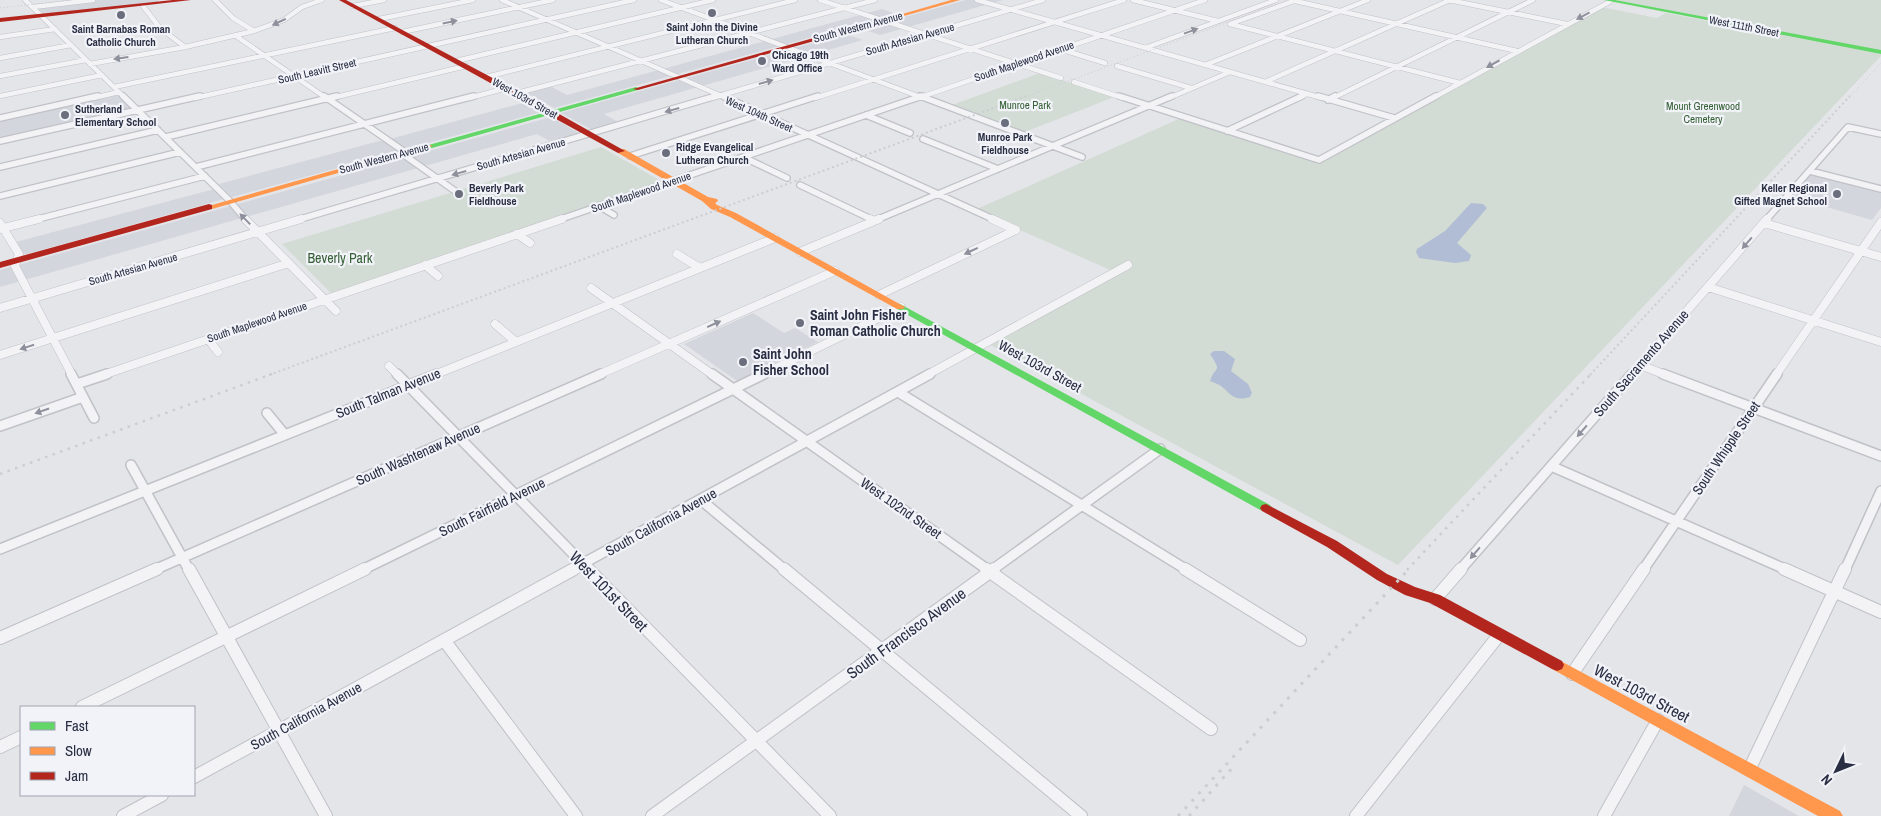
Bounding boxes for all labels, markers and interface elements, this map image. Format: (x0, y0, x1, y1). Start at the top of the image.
marker: Saint John the Divine Lutheran Church (706, 7, 718, 19)
street label: South Western Avenue (812, 8, 904, 46)
marker: Saint Barnabas Roman Catholic Church (115, 9, 127, 21)
one-way arrow (1576, 11, 1590, 20)
street label: West 111th Street (1708, 12, 1781, 40)
one-way arrow (272, 18, 286, 26)
one-way arrow (443, 18, 458, 26)
place label: Saint John the Divine Lutheran Church (666, 20, 758, 47)
street label: South Artesian Avenue (864, 20, 956, 58)
place label: Saint Barnabas Roman Catholic Church (72, 22, 170, 49)
one-way arrow (1183, 27, 1198, 34)
street label: South Maplewood Avenue (972, 37, 1076, 85)
place label: Chicago 19th Ward Office (772, 48, 829, 75)
one-way arrow (113, 55, 129, 63)
street label: South Leavitt Street (277, 55, 358, 87)
marker: Chicago 19th Ward Office (756, 55, 768, 67)
one-way arrow (1487, 60, 1500, 69)
street label: West 103rd Street (490, 74, 561, 122)
one-way arrow (758, 77, 773, 85)
street label: West 104th Street (723, 93, 795, 135)
park label: Munroe Park (999, 98, 1051, 112)
park label: Mount Greenwood Cemetery (1666, 99, 1740, 126)
place label: Sutherland Elementary School (75, 102, 156, 129)
one-way arrow (665, 106, 680, 114)
marker: Sutherland Elementary School (59, 109, 71, 121)
marker: Munroe Park Fieldhouse (999, 117, 1011, 129)
place label: Munroe Park Fieldhouse (978, 130, 1033, 157)
street label: South Artesian Avenue (475, 135, 567, 173)
street label: South Western Avenue (338, 139, 430, 177)
place label: Ridge Evangelical Lutheran Church (676, 140, 753, 167)
marker: Ridge Evangelical Lutheran Church (660, 147, 672, 159)
street label: South Maplewood Avenue (589, 168, 693, 216)
one-way arrow (452, 169, 467, 177)
place label: Beverly Park Fieldhouse (469, 181, 525, 208)
place label: Keller Regional Gifted Magnet School (1734, 181, 1827, 208)
marker: Beverly Park Fieldhouse (453, 188, 465, 200)
marker: Keller Regional Gifted Magnet School (1831, 188, 1843, 200)
one-way arrow (239, 213, 251, 225)
one-way arrow (1741, 236, 1753, 248)
one-way arrow (964, 247, 979, 255)
park label: Beverly Park (307, 249, 373, 267)
street label: South Artesian Avenue (87, 250, 179, 288)
street label: South Maplewood Avenue (205, 298, 309, 346)
place label: Saint John Fisher Roman Catholic Church (810, 306, 941, 340)
street label: South Sacramento Avenue (1589, 306, 1693, 420)
marker: Saint John Fisher Roman Catholic Church (794, 317, 806, 329)
one-way arrow (707, 320, 721, 328)
street label: West 103rd Street (995, 336, 1085, 396)
one-way arrow (19, 343, 34, 351)
place label: Saint John Fisher School (753, 345, 829, 379)
marker: Saint John Fisher School (737, 356, 749, 368)
street label: South Talman Avenue (333, 364, 443, 422)
street label: South Whipple Street (1688, 398, 1764, 498)
one-way arrow (34, 408, 49, 415)
street label: South Washtenaw Avenue (353, 419, 483, 489)
one-way arrow (1577, 425, 1588, 437)
street label: South Fairfield Avenue (436, 473, 548, 541)
street label: West 102nd Street (857, 473, 945, 543)
street label: South California Avenue (602, 484, 720, 560)
street label: West 101st Street (565, 546, 653, 636)
one-way arrow (1469, 547, 1481, 559)
street label: South Francisco Avenue (842, 582, 970, 684)
street label: West 103rd Street (1590, 659, 1694, 728)
street label: South California Avenue (247, 678, 365, 754)
legend (20, 706, 195, 796)
text: Fast (65, 715, 89, 736)
text: Slow (65, 740, 92, 761)
north arrow (1811, 746, 1861, 796)
text: Jam (65, 765, 88, 786)
text: N (1817, 771, 1836, 789)

